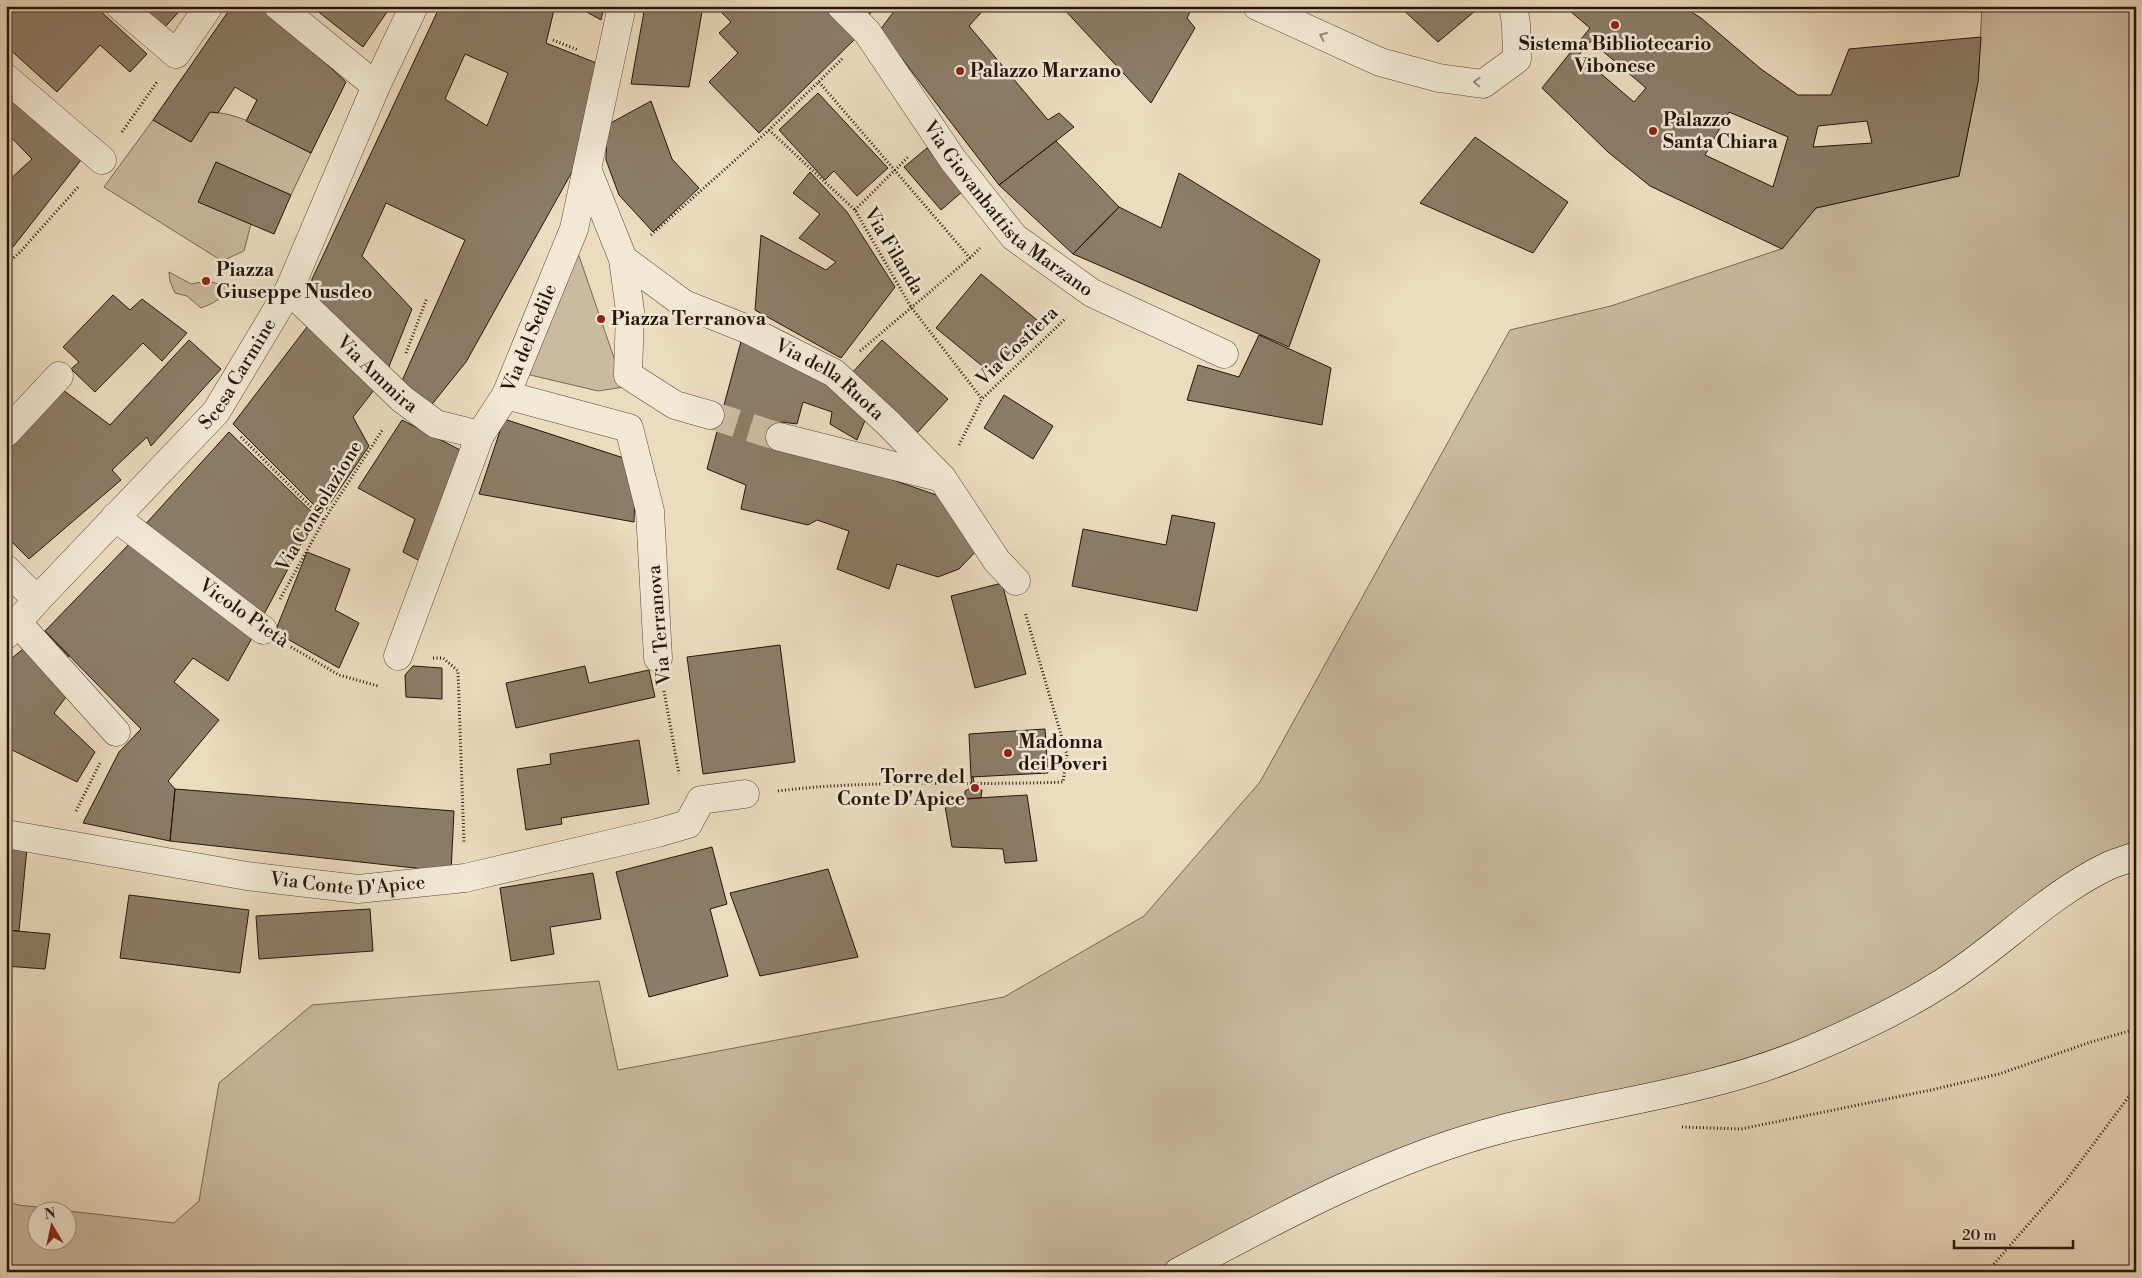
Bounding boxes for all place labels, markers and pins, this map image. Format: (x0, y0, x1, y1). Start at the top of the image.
marker: Sistema Bibliotecario Vibonese (1609, 19, 1621, 31)
place label: Sistema Bibliotecario Vibonese (1519, 32, 1711, 78)
place label: Palazzo Marzano (970, 59, 1121, 83)
marker: Palazzo Marzano (954, 65, 966, 77)
place label: Palazzo Santa Chiara (1663, 108, 1778, 154)
marker: Palazzo Santa Chiara (1647, 125, 1659, 137)
place label: Piazza Giuseppe Nusdeo (216, 258, 372, 304)
marker: Piazza Giuseppe Nusdeo (200, 275, 212, 287)
place label: Piazza Terranova (611, 307, 767, 331)
marker: Piazza Terranova (595, 313, 607, 325)
place label: Madonna dei Poveri (1018, 730, 1108, 776)
marker: Madonna dei Poveri (1002, 747, 1014, 759)
place label: Torre del Conte D'Apice (837, 765, 965, 811)
marker: Torre del Conte D'Apice (969, 782, 981, 794)

